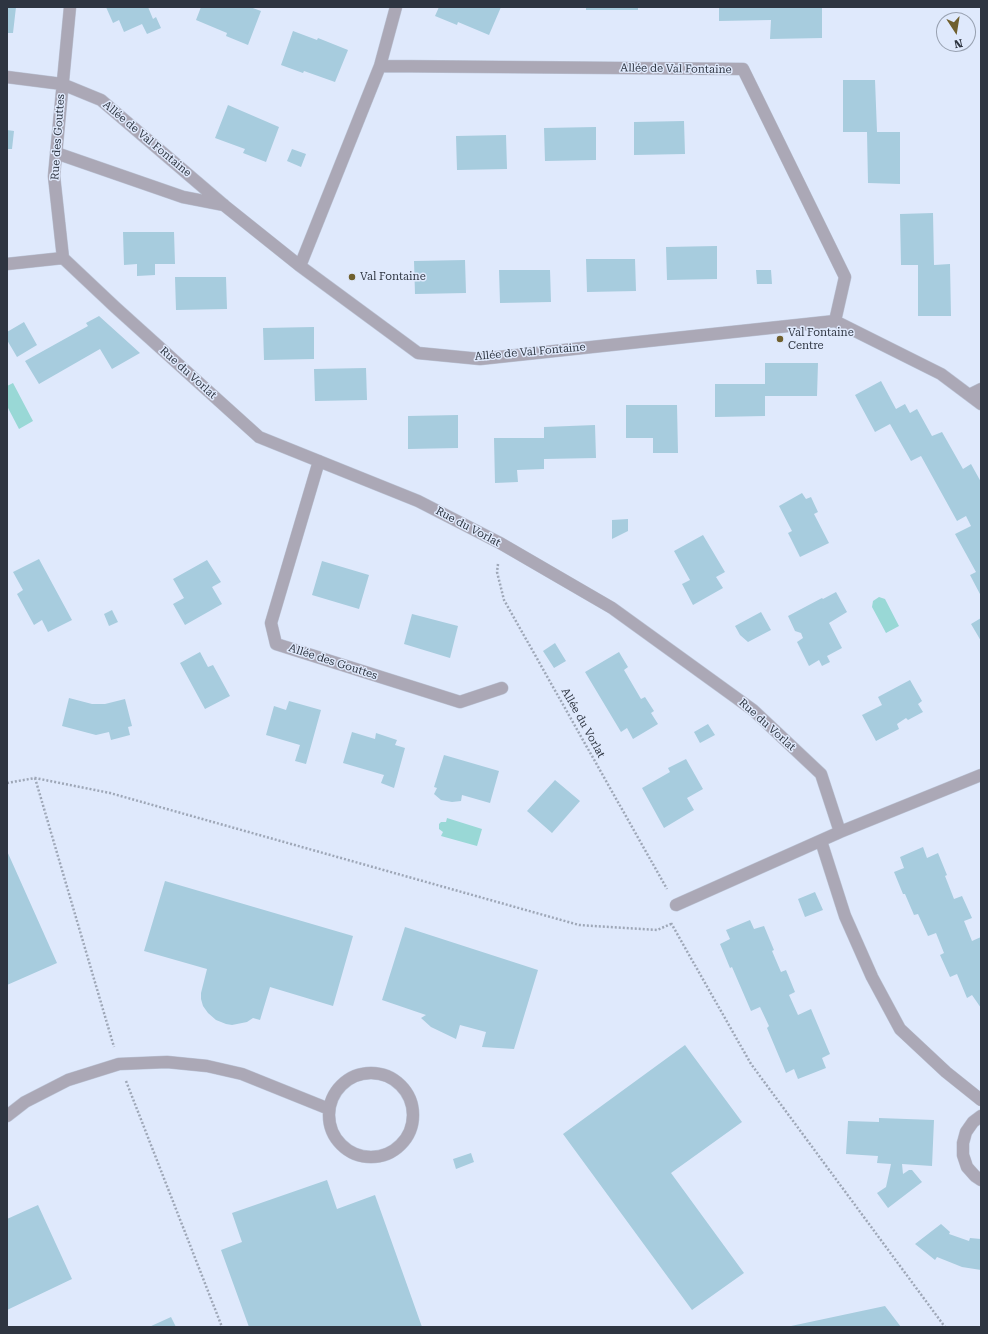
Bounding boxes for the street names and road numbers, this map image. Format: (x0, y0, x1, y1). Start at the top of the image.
street label: Allée de Val Fontaine (620, 61, 732, 77)
street label: Rue des Gouttes (48, 94, 68, 180)
street label: Allée de Val Fontaine (100, 98, 194, 180)
street label: Allée de Val Fontaine (474, 341, 586, 363)
street label: Rue du Vorlat (157, 344, 219, 402)
street label: Rue du Vorlat (433, 504, 503, 550)
street label: Allée des Gouttes (287, 641, 379, 683)
street label: Allée du Vorlat (558, 686, 608, 760)
street label: Rue du Vorlat (736, 696, 798, 754)

